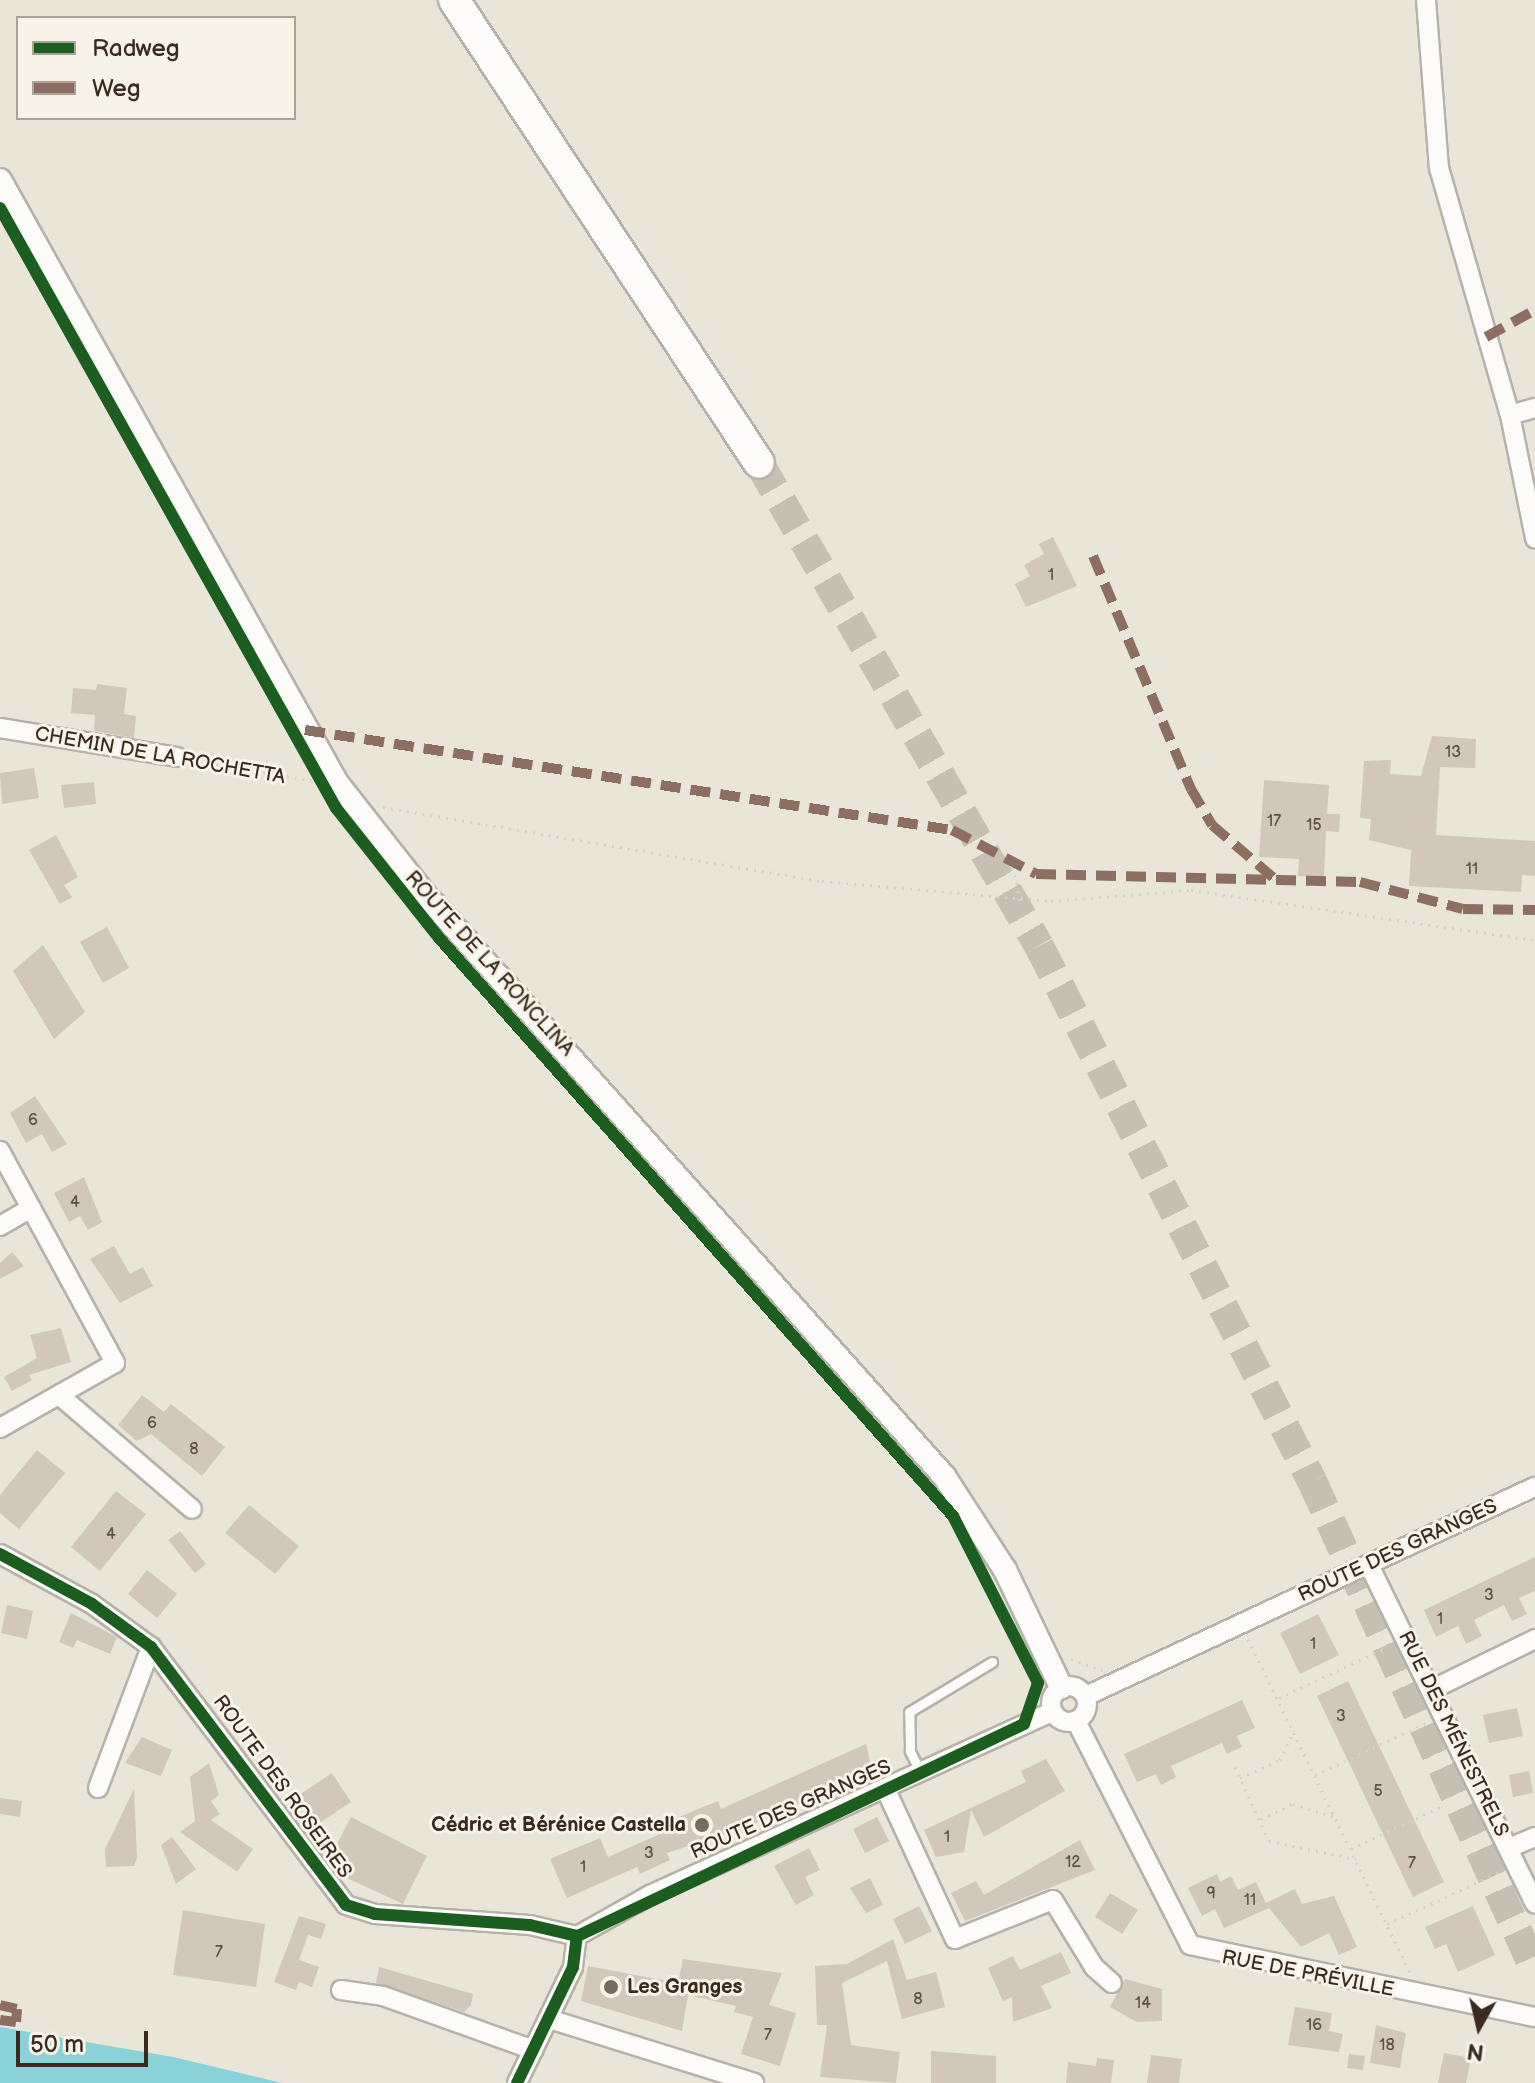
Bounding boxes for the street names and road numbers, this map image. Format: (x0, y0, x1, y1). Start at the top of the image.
street label: CHEMIN DE LA ROCHETTA (33, 722, 287, 790)
street label: ROUTE DE LA RONCLINA (400, 867, 578, 1061)
street label: ROUTE DES GRANGES (1295, 1494, 1501, 1608)
street label: RUE DES MÉNESTRELS (1393, 1627, 1513, 1841)
street label: ROUTE DES ROSEIRES (208, 1691, 356, 1883)
street label: ROUTE DES GRANGES (687, 1755, 895, 1865)
street label: RUE DE PRÉVILLE (1220, 1946, 1396, 2002)

